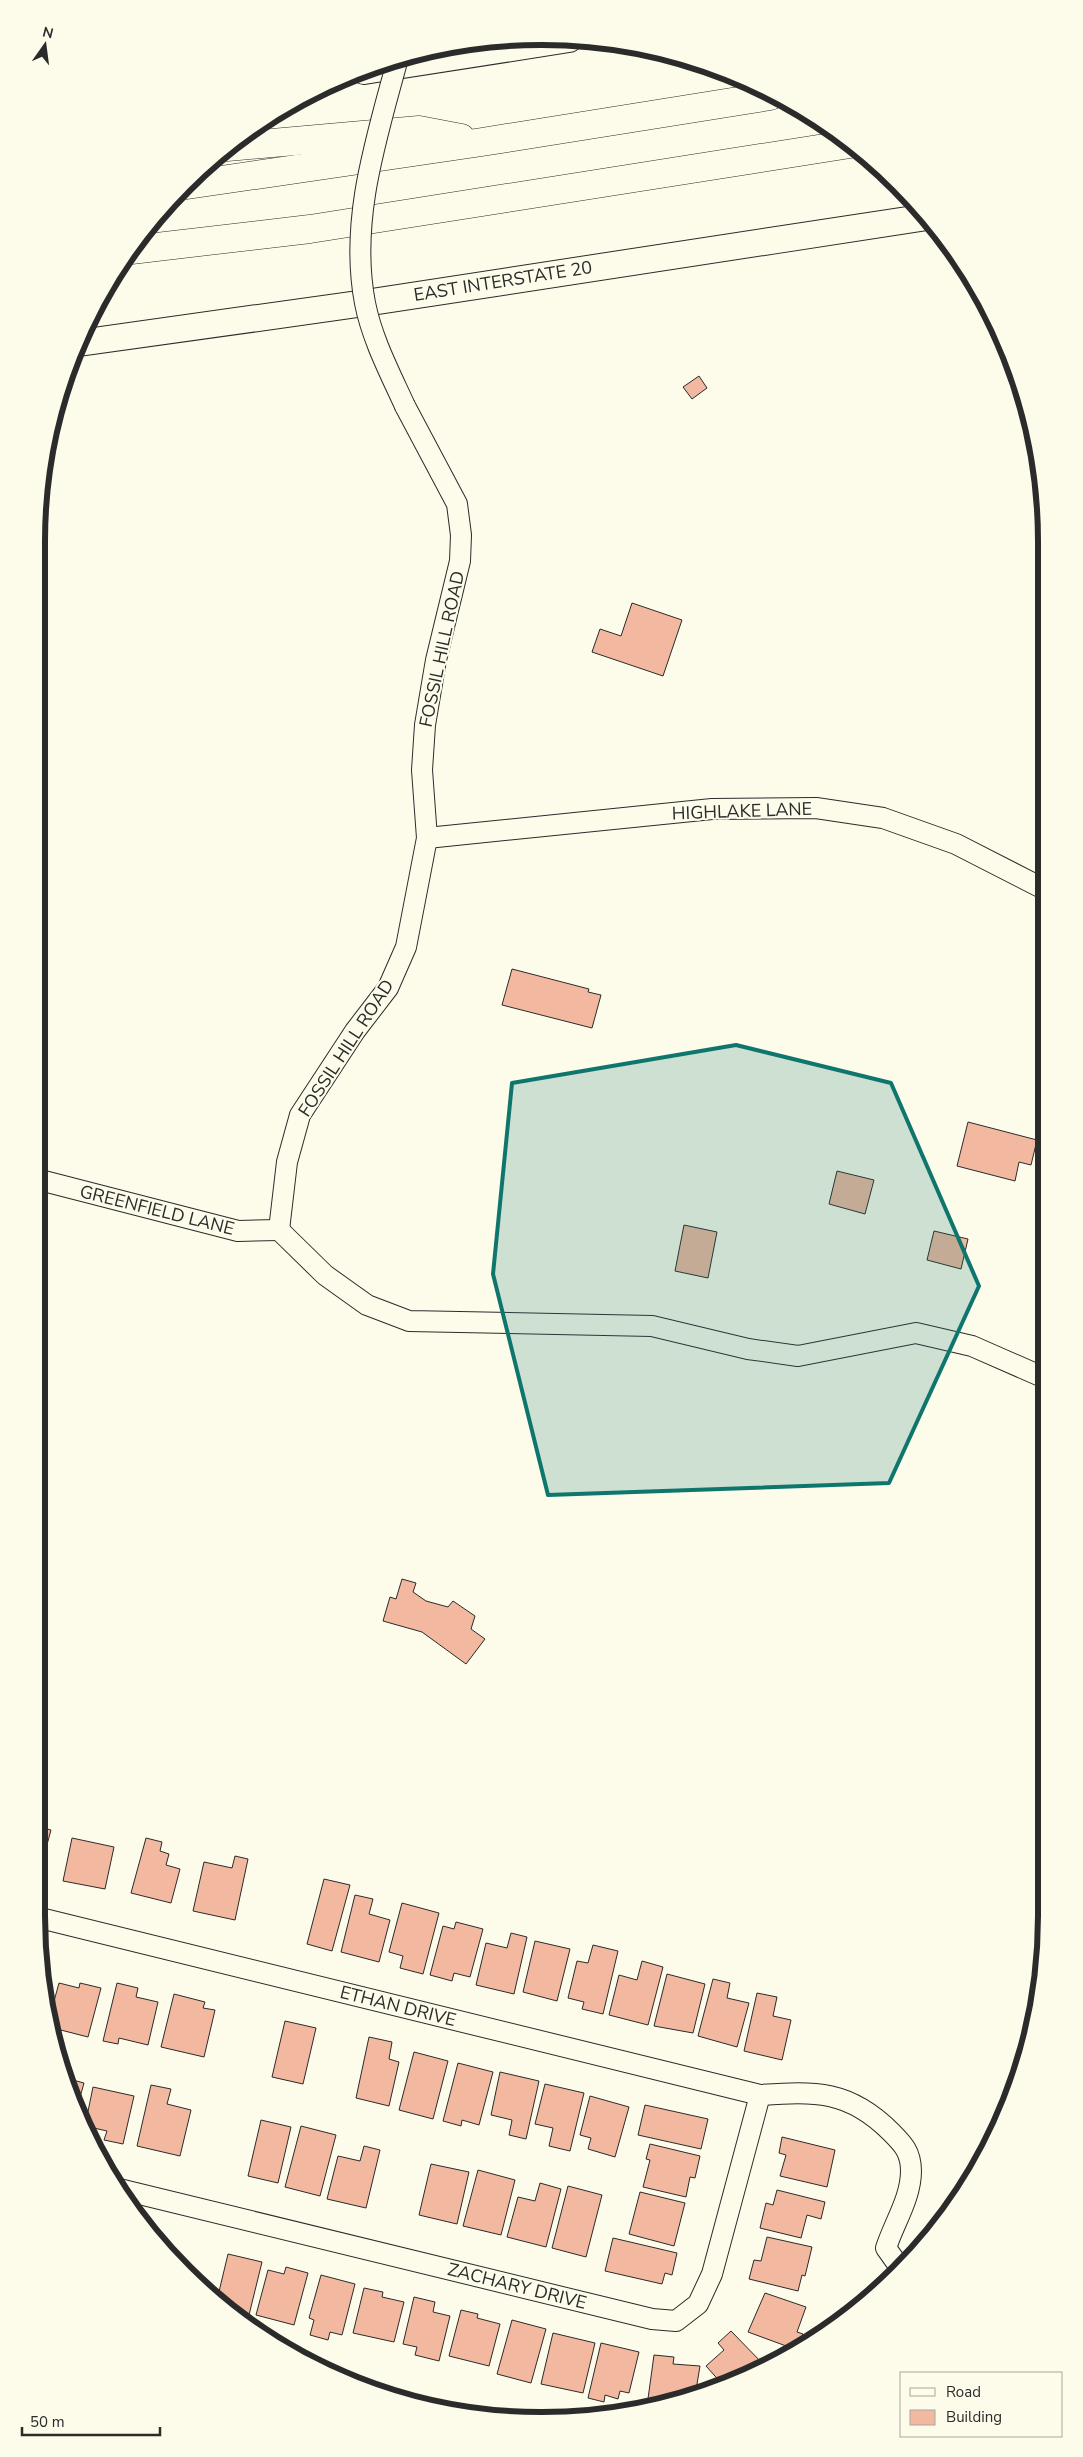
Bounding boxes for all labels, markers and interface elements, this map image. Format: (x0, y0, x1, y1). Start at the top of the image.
north arrow (20, 20, 70, 70)
text: N (41, 22, 55, 43)
street label: EAST INTERSTATE 20 (412, 255, 594, 307)
street label: FOSSIL HILL ROAD (414, 569, 470, 729)
street label: HIGHLAKE LANE (671, 797, 813, 825)
street label: FOSSIL HILL ROAD (293, 975, 399, 1121)
street label: GREENFIELD LANE (77, 1179, 237, 1241)
street label: ETHAN DRIVE (337, 1980, 459, 2032)
street label: ZACHARY DRIVE (445, 2257, 589, 2315)
legend (900, 2372, 1063, 2437)
text: Road (946, 2382, 981, 2402)
scale bar (22, 2404, 160, 2436)
text: Building (946, 2407, 1002, 2427)
text: 50 m (30, 2412, 65, 2432)

